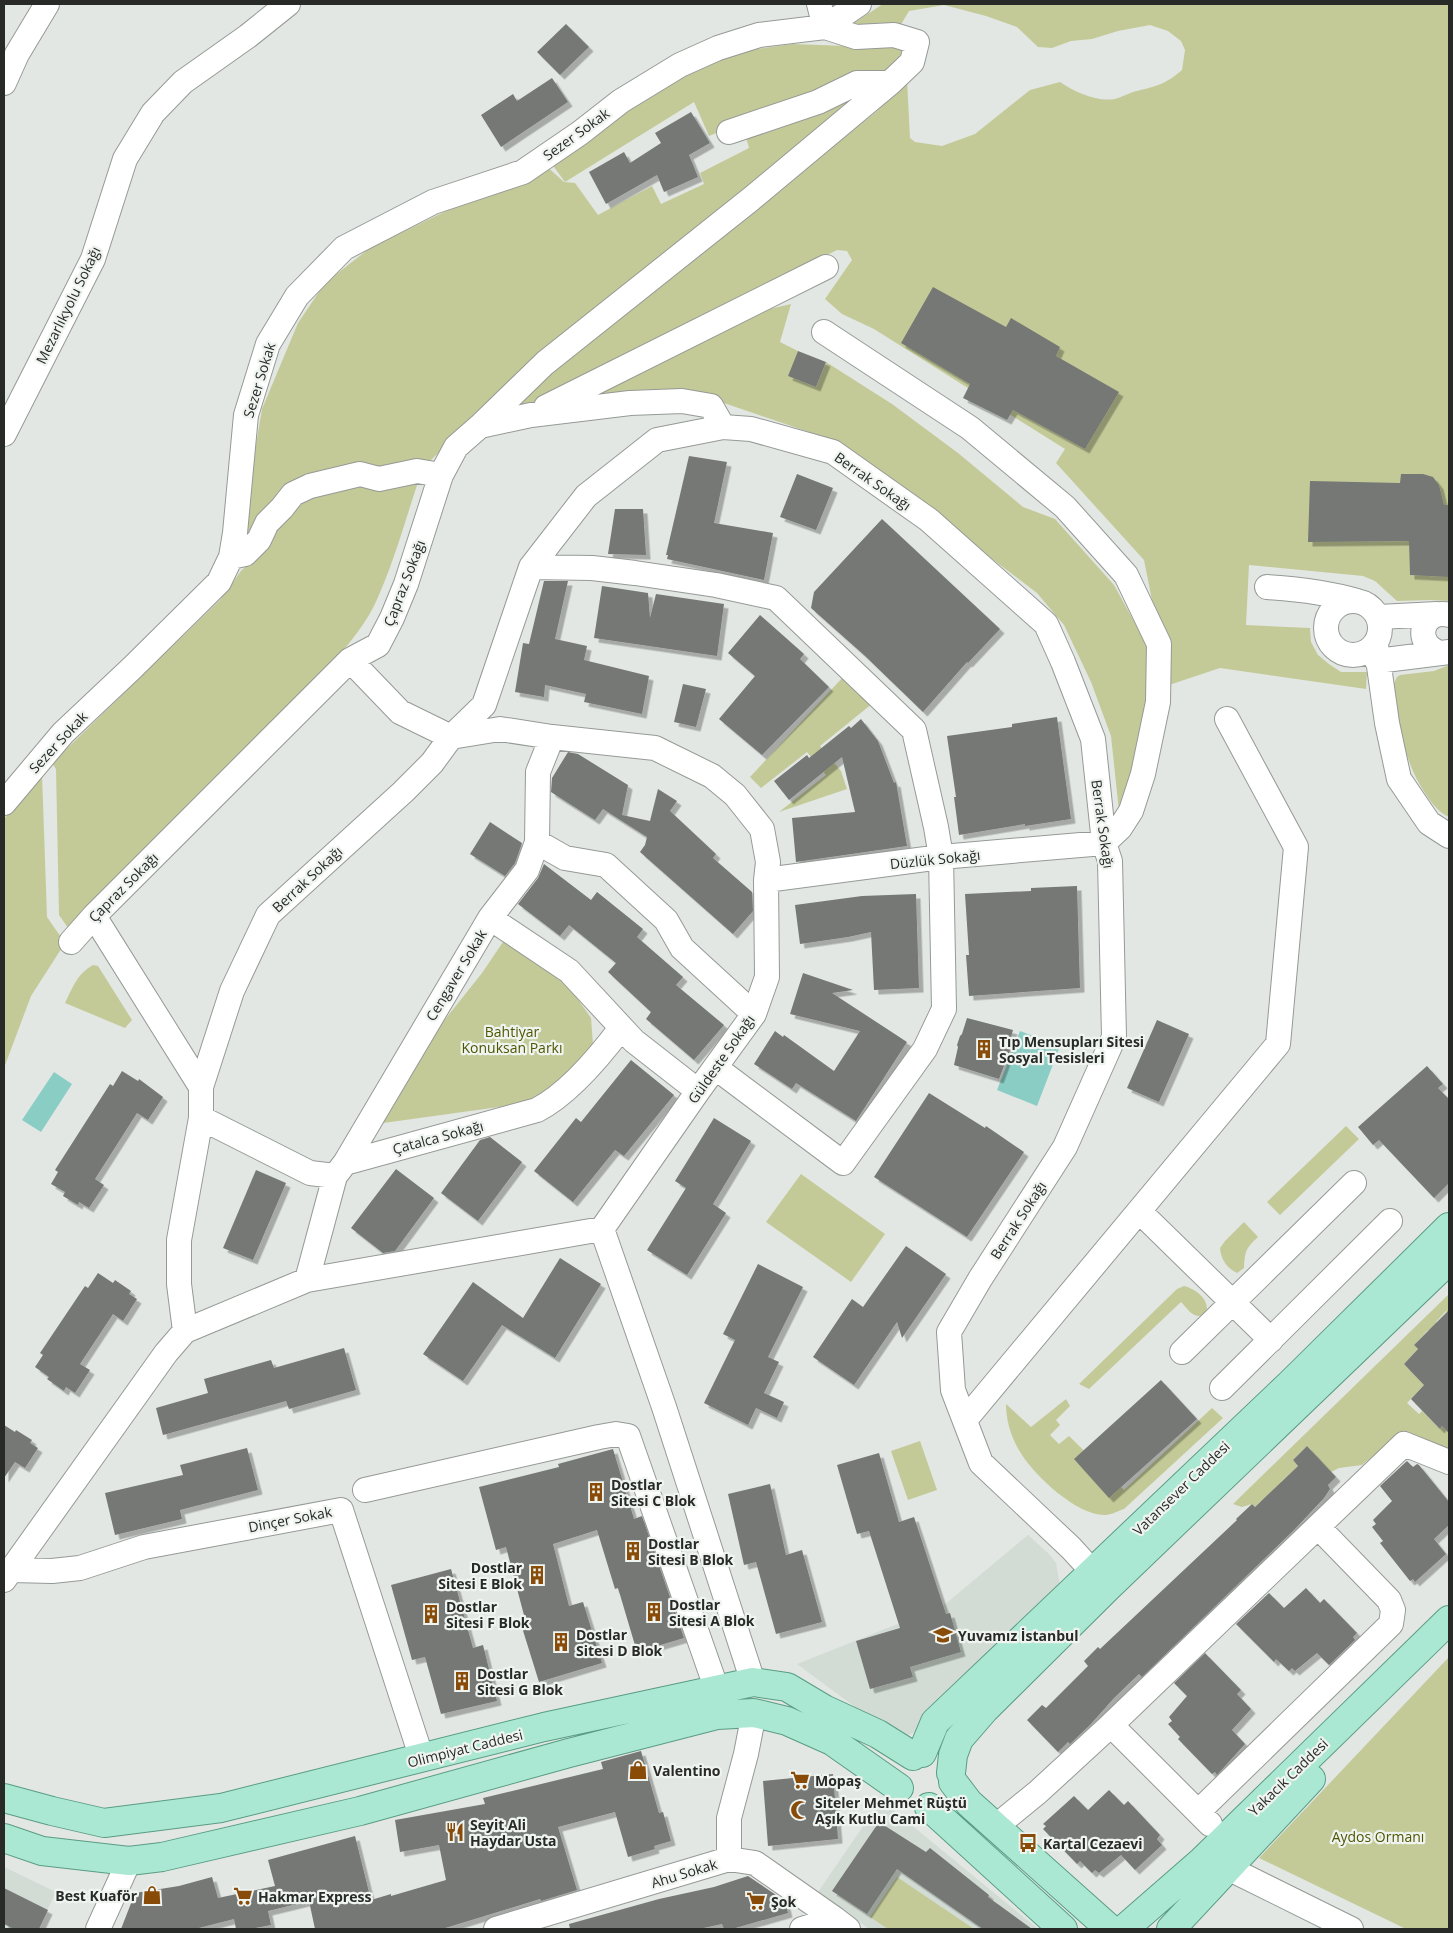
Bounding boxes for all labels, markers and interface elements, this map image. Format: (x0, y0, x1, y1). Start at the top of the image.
street label: Sezer Sokak (539, 103, 614, 165)
street label: Mezarlıkyolu Sokağı (31, 243, 105, 367)
street label: Sezer Sokak (239, 339, 280, 420)
street label: Berrak Sokağı (831, 448, 915, 514)
street label: Çapraz Sokağı (379, 537, 429, 629)
street label: Sezer Sokak (24, 707, 92, 777)
street label: Berrak Sokağı (1087, 778, 1119, 870)
street label: Berrak Sokağı (268, 842, 346, 916)
street label: Düzlük Sokağı (889, 845, 981, 873)
street label: Çapraz Sokağı (84, 848, 162, 926)
street label: Cengaver Sokak (421, 925, 491, 1024)
street label: Güldeste Sokağı (683, 1011, 759, 1107)
park label: Bahtiyar Konuksan Parkı (461, 1022, 563, 1057)
place label: Tıp Mensupları Sitesi Sosyal Tesisleri (999, 1032, 1144, 1067)
building icon: Tıp Mensupları Sitesi Sosyal Tesisleri (973, 1038, 995, 1060)
street label: Çatalca Sokağı (390, 1116, 486, 1158)
street label: Berrak Sokağı (986, 1177, 1050, 1263)
street label: Vatansever Caddesi (1128, 1437, 1234, 1539)
place label: Dostlar Sitesi C Blok (611, 1475, 696, 1510)
building icon: Dostlar Sitesi C Blok (585, 1481, 607, 1503)
street label: Dinçer Sokak (247, 1501, 334, 1536)
place label: Dostlar Sitesi B Blok (648, 1534, 734, 1569)
building icon: Dostlar Sitesi B Blok (622, 1540, 644, 1562)
place label: Dostlar Sitesi E Blok (438, 1558, 523, 1593)
building icon: Dostlar Sitesi E Blok (526, 1564, 548, 1586)
place label: Dostlar Sitesi A Blok (669, 1595, 755, 1630)
place label: Dostlar Sitesi F Blok (446, 1597, 530, 1632)
building icon: Dostlar Sitesi A Blok (643, 1601, 665, 1623)
building icon: Dostlar Sitesi F Blok (420, 1603, 442, 1625)
school or university icon: Yuvamız İstanbul (932, 1624, 954, 1646)
place label: Dostlar Sitesi D Blok (576, 1625, 663, 1660)
place label: Yuvamız İstanbul (958, 1626, 1079, 1645)
building icon: Dostlar Sitesi D Blok (550, 1631, 572, 1653)
place label: Dostlar Sitesi G Blok (477, 1664, 563, 1699)
building icon: Dostlar Sitesi G Blok (451, 1670, 473, 1692)
street label: Olimpiyat Caddesi (405, 1724, 525, 1772)
street label: Yakacık Caddesi (1244, 1734, 1332, 1820)
shop icon: Valentino (627, 1759, 649, 1781)
place label: Valentino (653, 1761, 721, 1780)
supermarket icon: Mopaş (789, 1769, 811, 1791)
place label: Mopaş (815, 1771, 861, 1790)
place label: Siteler Mehmet Rüştü Aşık Kutlu Cami (815, 1793, 967, 1828)
mosque icon: Siteler Mehmet Rüştü Aşık Kutlu Cami (789, 1799, 811, 1821)
place label: Seyit Ali Haydar Usta (470, 1815, 557, 1850)
restaurant icon: Seyit Ali Haydar Usta (444, 1821, 466, 1843)
park label: Aydos Ormanı (1332, 1827, 1424, 1846)
bus stop icon: Kartal Cezaevi (1017, 1832, 1039, 1854)
place label: Kartal Cezaevi (1043, 1834, 1143, 1853)
street label: Ahu Sokak (649, 1854, 720, 1892)
shop icon: Best Kuaför (141, 1884, 163, 1906)
supermarket icon: Hakmar Express (232, 1885, 254, 1907)
place label: Best Kuaför (55, 1886, 138, 1905)
place label: Hakmar Express (258, 1887, 371, 1906)
supermarket icon: Şok (745, 1890, 767, 1912)
place label: Şok (771, 1892, 796, 1911)

